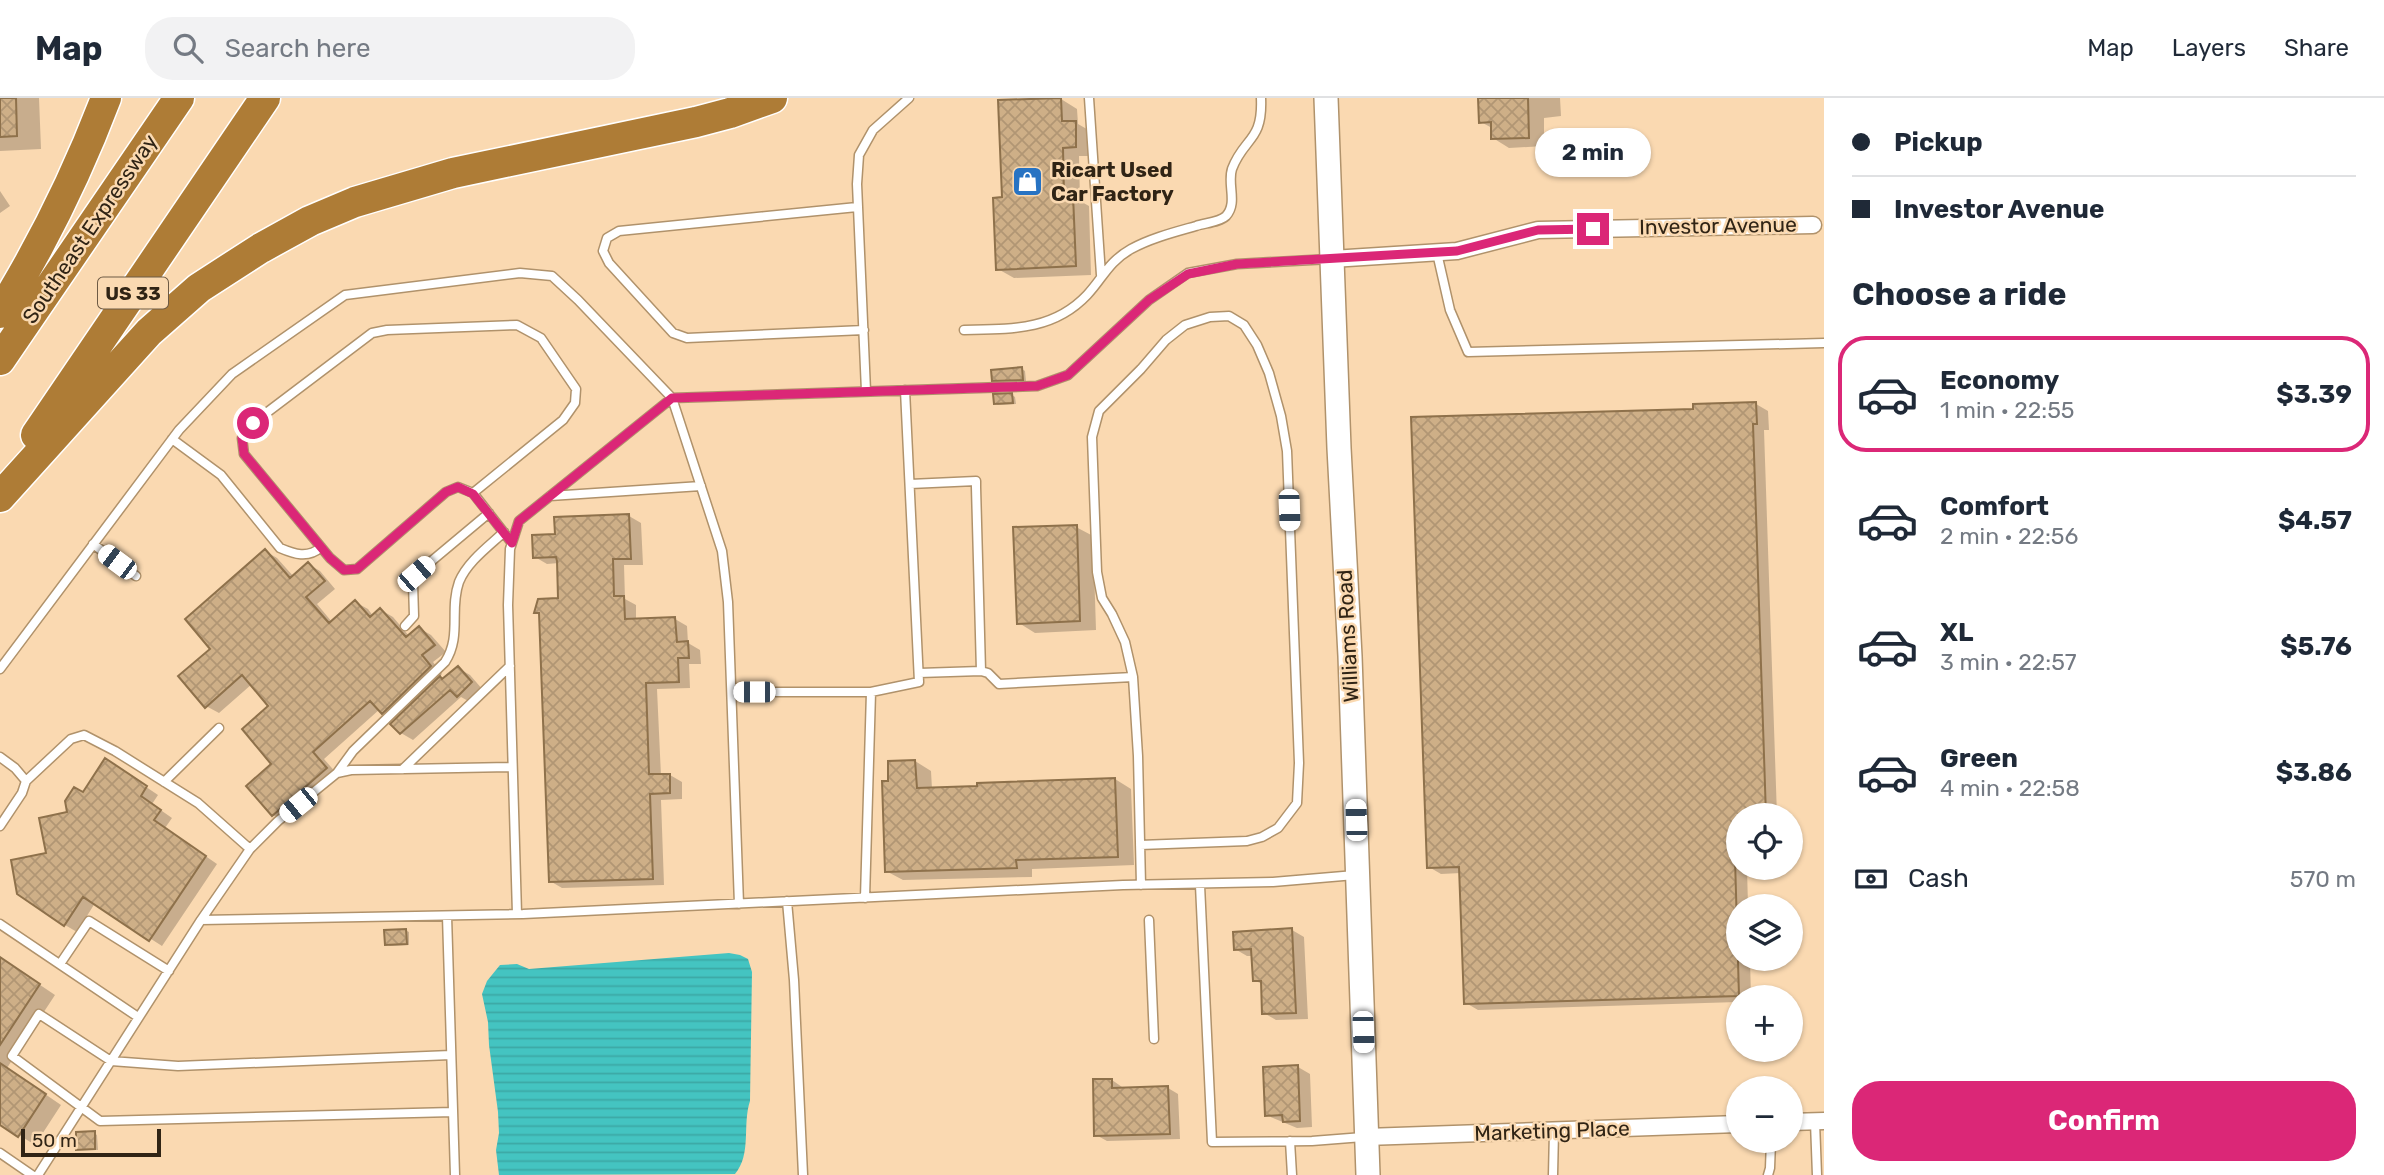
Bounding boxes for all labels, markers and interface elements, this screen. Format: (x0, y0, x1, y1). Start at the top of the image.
search box (145, 17, 635, 80)
text: Map (35, 29, 103, 68)
icon: search (169, 29, 207, 67)
text: Search here (225, 33, 370, 64)
text: Map (2087, 34, 2134, 62)
text: Layers (2172, 34, 2246, 62)
text: Share (2284, 34, 2349, 62)
text: Pickup (1894, 127, 1983, 158)
callout: 2 min (1535, 128, 1651, 176)
street label: Southeast Expressway (17, 129, 162, 328)
text: 2 min (1562, 138, 1624, 166)
place label: Ricart Used Car Factory (1051, 157, 1174, 206)
shop icon: Ricart Used Car Factory (1011, 165, 1045, 199)
text: Investor Avenue (1894, 194, 2104, 225)
street label: Investor Avenue (1639, 212, 1797, 239)
route end (1577, 213, 1609, 245)
text: Choose a ride (1852, 275, 2066, 313)
road number: US 33 (98, 278, 168, 308)
icon: car (1856, 363, 1919, 426)
text: Economy (1940, 365, 2059, 396)
text: $3.39 (2276, 379, 2352, 410)
text: 1 min · 22:55 (1940, 396, 2075, 424)
route start (237, 407, 269, 439)
car (1278, 489, 1301, 531)
icon: car (1856, 489, 1919, 552)
text: Comfort (1940, 491, 2049, 522)
text: $4.57 (2278, 505, 2352, 536)
text: 2 min · 22:56 (1940, 522, 2078, 550)
car (94, 541, 141, 583)
car (394, 552, 439, 596)
street label: Williams Road (1332, 569, 1363, 703)
icon: car (1856, 615, 1919, 678)
text: XL (1940, 617, 1973, 648)
text: $5.76 (2280, 631, 2352, 662)
text: 3 min · 22:57 (1940, 648, 2077, 676)
car (734, 682, 776, 703)
icon: car (1856, 741, 1919, 804)
text: Green (1940, 743, 2018, 774)
text: $3.86 (2276, 757, 2352, 788)
text: 4 min · 22:58 (1940, 774, 2080, 802)
car (276, 784, 321, 826)
car (1345, 799, 1368, 841)
map controls (1726, 803, 1803, 1153)
button: locate (1726, 803, 1803, 880)
icon: cash (1852, 860, 1890, 898)
text: Cash (1908, 863, 1969, 894)
text: 570 m (2290, 865, 2356, 893)
button: layers (1726, 894, 1803, 971)
button: + (1726, 985, 1803, 1062)
car (1352, 1011, 1375, 1053)
button: − (1726, 1076, 1803, 1153)
button: Confirm (1852, 1081, 2356, 1161)
street label: Marketing Place (1474, 1115, 1630, 1146)
scale bar (21, 1126, 161, 1158)
text: 50 m (32, 1129, 77, 1152)

